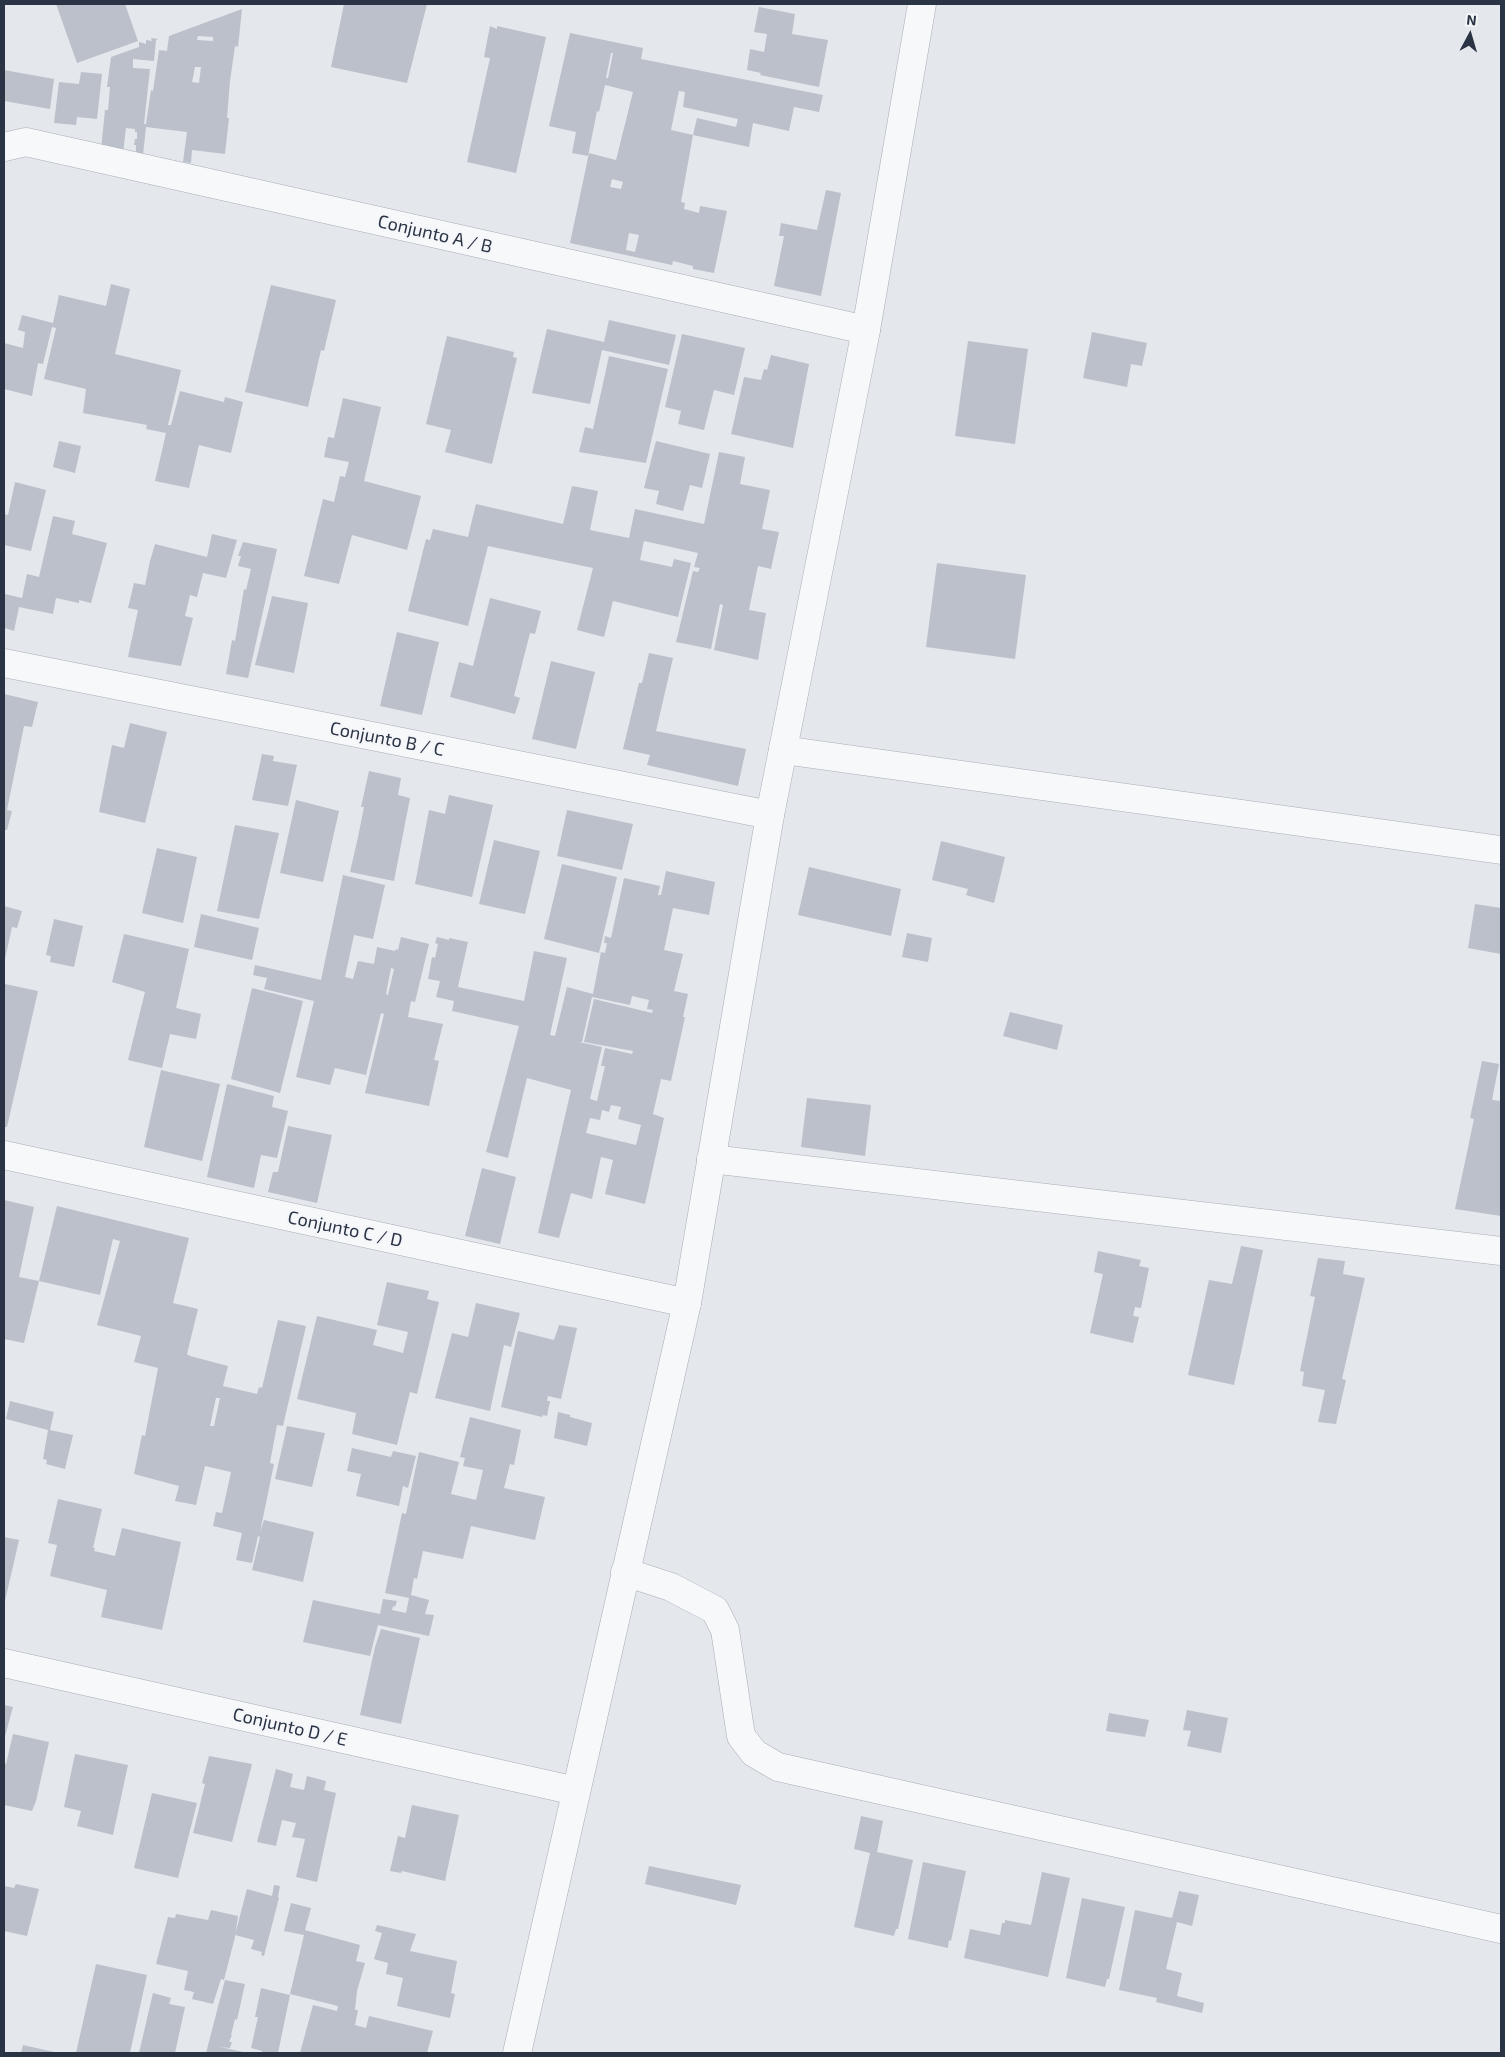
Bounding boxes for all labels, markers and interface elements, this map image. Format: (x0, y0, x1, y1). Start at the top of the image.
north arrow (1445, 10, 1495, 60)
text: N (1466, 11, 1478, 29)
street label: Conjunto A / B (376, 210, 494, 258)
street label: Conjunto B / C (328, 717, 446, 761)
street label: Conjunto C / D (286, 1206, 404, 1252)
street label: Conjunto D / E (231, 1703, 349, 1751)

